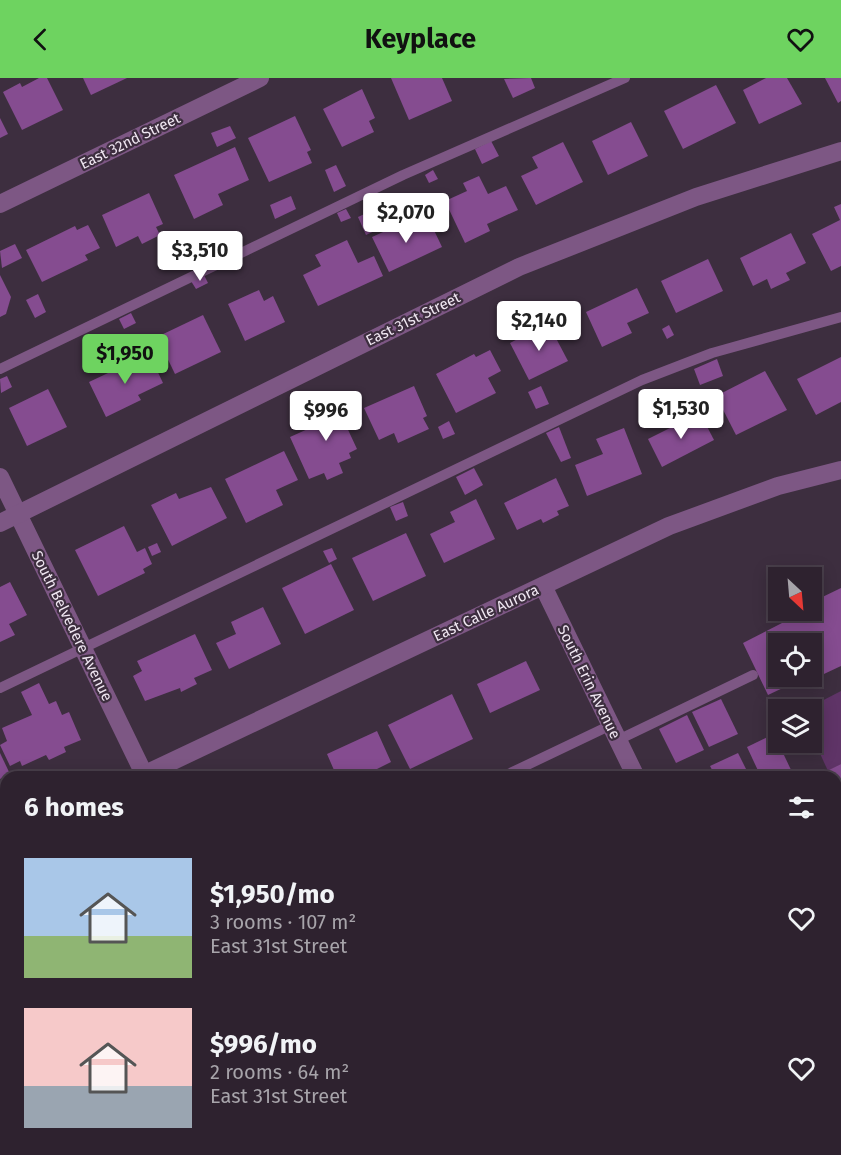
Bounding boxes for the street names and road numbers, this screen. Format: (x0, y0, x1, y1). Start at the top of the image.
street label: East 32nd Street (77, 109, 184, 173)
street label: East 31st Street (363, 288, 464, 350)
street label: South Belvedere Avenue (28, 548, 116, 704)
street label: East Calle Aurora (430, 581, 542, 645)
street label: South Erin Avenue (554, 622, 624, 742)

